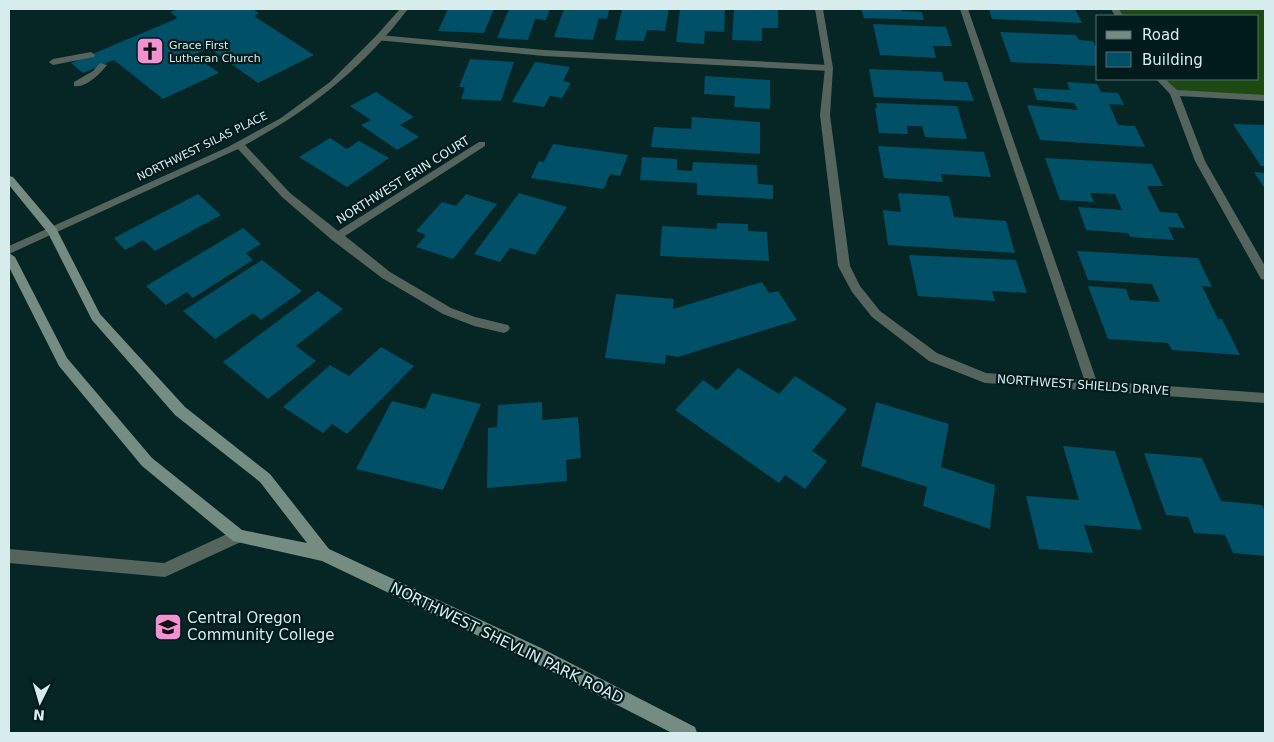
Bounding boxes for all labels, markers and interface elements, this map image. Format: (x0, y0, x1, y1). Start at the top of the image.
legend (1096, 15, 1259, 80)
text: Road (1142, 26, 1180, 44)
church icon: Grace First Lutheran Church (135, 36, 165, 66)
place label: Grace First Lutheran Church (169, 39, 261, 65)
text: Building (1142, 51, 1203, 69)
street label: NORTHWEST SILAS PLACE (135, 109, 270, 184)
street label: NORTHWEST ERIN COURT (334, 133, 473, 227)
street label: NORTHWEST SHIELDS DRIVE (996, 372, 1170, 398)
street label: NORTHWEST SHEVLIN PARK ROAD (388, 579, 626, 707)
place label: Central Oregon Community College (187, 609, 335, 644)
school or university icon: Central Oregon Community College (153, 612, 183, 642)
north arrow (15, 677, 65, 727)
text: N (32, 706, 45, 723)

